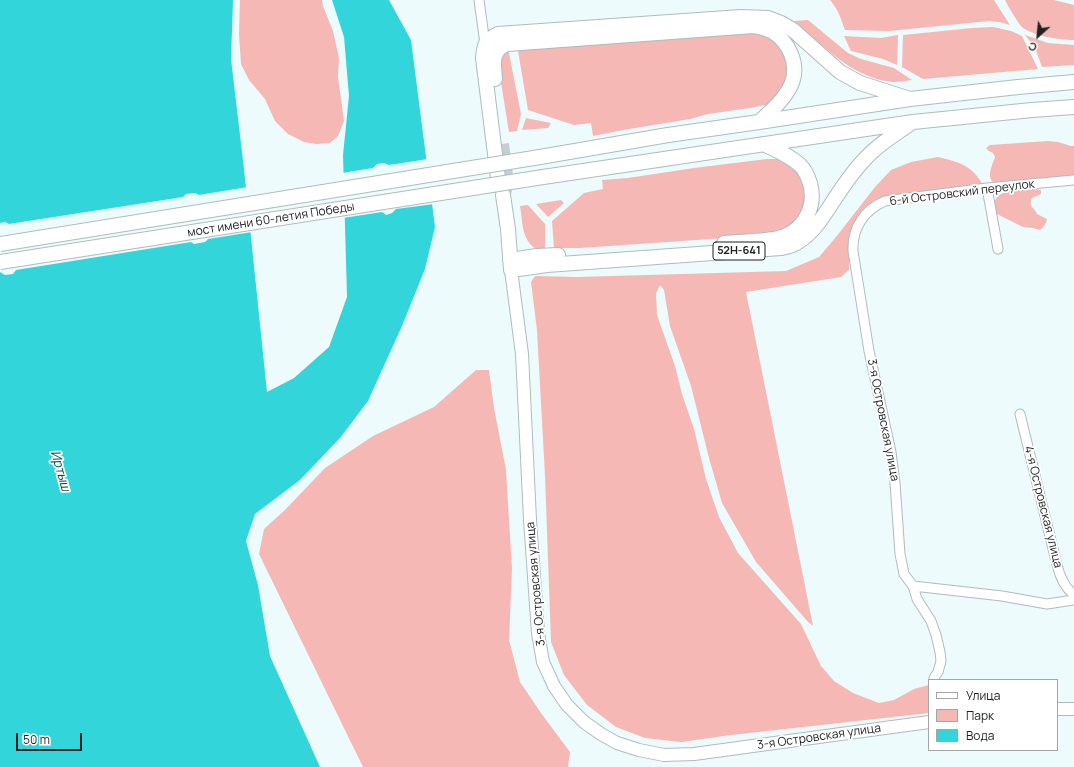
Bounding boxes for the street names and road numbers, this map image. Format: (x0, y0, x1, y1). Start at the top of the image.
street label: 6-й Островский переулок (889, 177, 1035, 209)
street label: мост имени 60-летия Победы (186, 200, 356, 240)
road number: 52Н-641 (713, 242, 765, 260)
street label: 3-я Островская улица (864, 357, 902, 483)
street label: 4-я Островская улица (1021, 445, 1065, 569)
street label: 3-я Островская улица (523, 521, 549, 647)
street label: 3-я Островская улица (756, 721, 882, 753)

